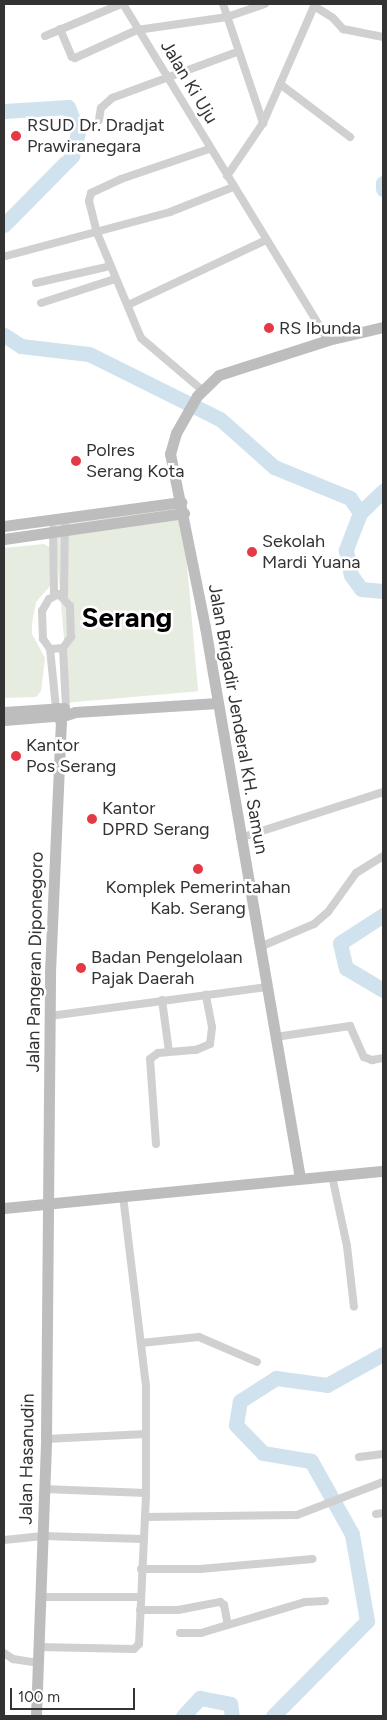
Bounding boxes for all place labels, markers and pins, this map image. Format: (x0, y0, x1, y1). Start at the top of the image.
place label: RSUD Dr. Dradjat Prawiranegara (27, 115, 165, 158)
marker: RSUD Dr. Dradjat Prawiranegara (9, 129, 23, 143)
place label: RS Ibunda (279, 317, 361, 339)
marker: RS Ibunda (263, 322, 275, 334)
place label: Polres Serang Kota (86, 440, 184, 482)
marker: Polres Serang Kota (70, 455, 82, 467)
place label: Sekolah Mardi Yuana (262, 531, 360, 574)
marker: Sekolah Mardi Yuana (246, 546, 258, 558)
place label: Kantor Pos Serang (26, 735, 116, 778)
marker: Kantor Pos Serang (10, 750, 22, 762)
place label: Kantor DPRD Serang (102, 798, 210, 841)
marker: Kantor DPRD Serang (86, 813, 98, 825)
marker: Komplek Pemerintahan Kab. Serang (192, 863, 204, 875)
place label: Komplek Pemerintahan Kab. Serang (106, 877, 290, 920)
place label: Badan Pengelolaan Pajak Daerah (91, 947, 243, 990)
marker: Badan Pengelolaan Pajak Daerah (75, 962, 87, 974)

